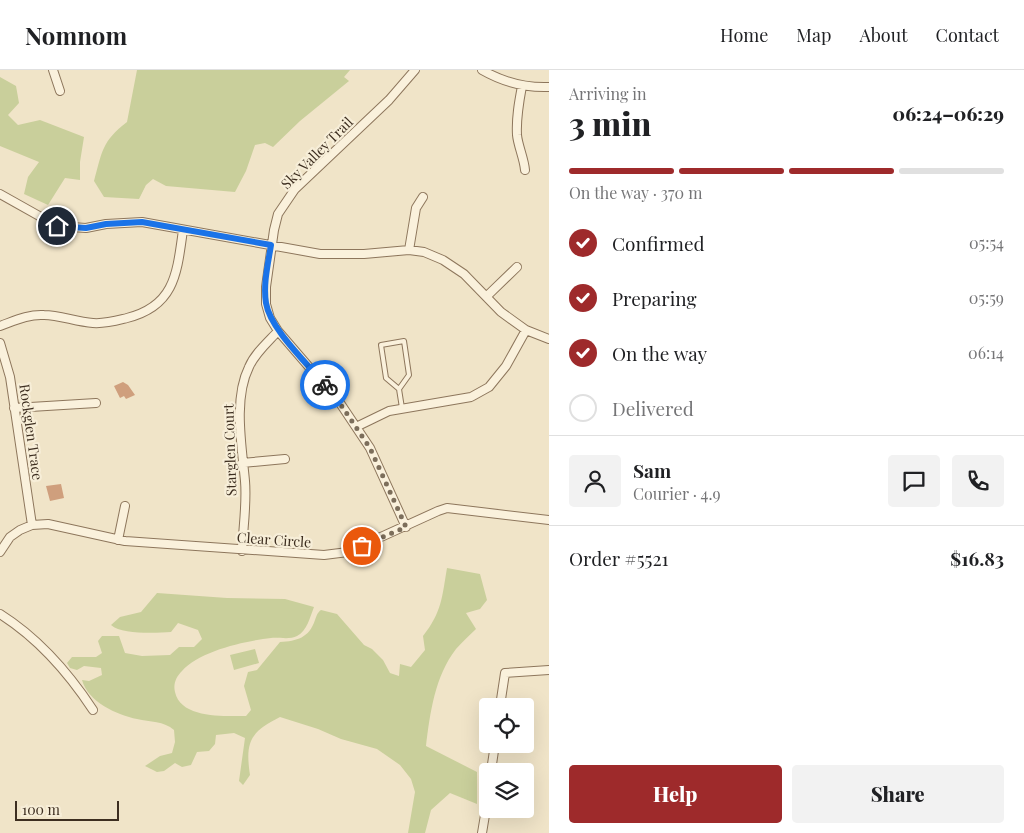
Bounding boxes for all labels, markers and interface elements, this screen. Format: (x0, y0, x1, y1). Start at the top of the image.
text: Nomnom (25, 19, 127, 51)
text: Home (720, 23, 768, 47)
text: Map (796, 23, 831, 47)
text: About (859, 23, 908, 47)
text: Contact (936, 23, 999, 47)
text: Arriving in (569, 83, 647, 104)
text: 06:24–06:29 (893, 100, 1004, 126)
text: 3 min (569, 101, 651, 144)
street label: Sky Valley Trail (276, 112, 357, 193)
text: On the way · 370 m (569, 182, 702, 203)
pin (36, 205, 78, 247)
icon: home (43, 212, 71, 240)
icon: check (569, 229, 597, 257)
text: Confirmed (612, 230, 705, 256)
text: 05:54 (969, 232, 1004, 253)
icon: check (569, 284, 597, 312)
text: Preparing (612, 285, 697, 311)
text: 05:59 (969, 287, 1004, 308)
icon: check (569, 339, 597, 367)
text: On the way (612, 340, 707, 366)
text: 06:14 (968, 342, 1004, 363)
courier (300, 360, 350, 410)
icon: bike (311, 371, 339, 399)
street label: Rockglen Trace (15, 383, 48, 481)
text: Delivered (612, 395, 694, 421)
street label: Starglen Court (218, 402, 241, 497)
button: person (569, 455, 621, 507)
button: chat (888, 455, 940, 507)
button: phone (952, 455, 1004, 507)
text: Sam (633, 457, 671, 483)
text: Courier · 4.9 (633, 483, 721, 504)
pin (341, 525, 383, 567)
street label: Clear Circle (236, 527, 312, 552)
icon: bag (348, 532, 376, 560)
text: Order #5521 (569, 545, 669, 571)
text: $16.83 (950, 545, 1004, 571)
map controls (479, 698, 534, 818)
button: locate (479, 698, 534, 753)
button: layers (479, 763, 534, 818)
button: Help (569, 765, 782, 823)
button: Share (792, 765, 1004, 823)
scale bar (15, 798, 119, 821)
text: 100 m (22, 800, 60, 819)

